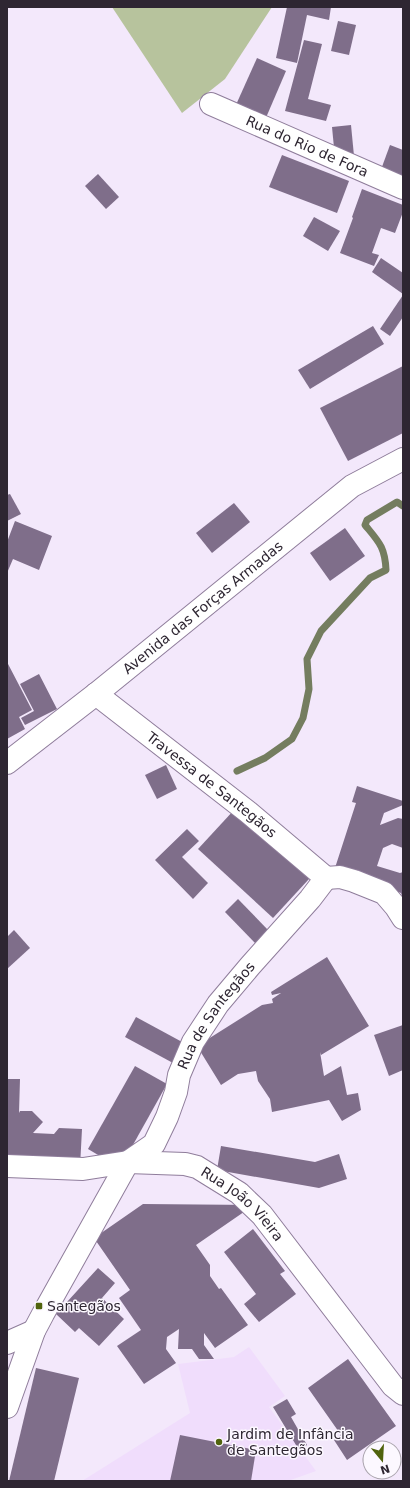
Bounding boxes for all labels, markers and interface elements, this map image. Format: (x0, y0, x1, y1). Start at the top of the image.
street label: Rua do Rio de Fora (243, 112, 371, 180)
street label: Avenida das Forças Armadas (119, 538, 286, 677)
street label: Travessa de Santegãos (143, 728, 280, 841)
street label: Rua de Santegãos (174, 959, 258, 1072)
street label: Rua João Vieira (198, 1164, 287, 1244)
place label: Santegãos (47, 1298, 121, 1314)
marker: Santegãos (34, 1301, 44, 1311)
place label: Jardim de Infância de Santegãos (226, 1426, 354, 1458)
marker: Jardim de Infância de Santegãos (214, 1437, 224, 1447)
north arrow (362, 1440, 402, 1480)
text: N (379, 1461, 391, 1477)

